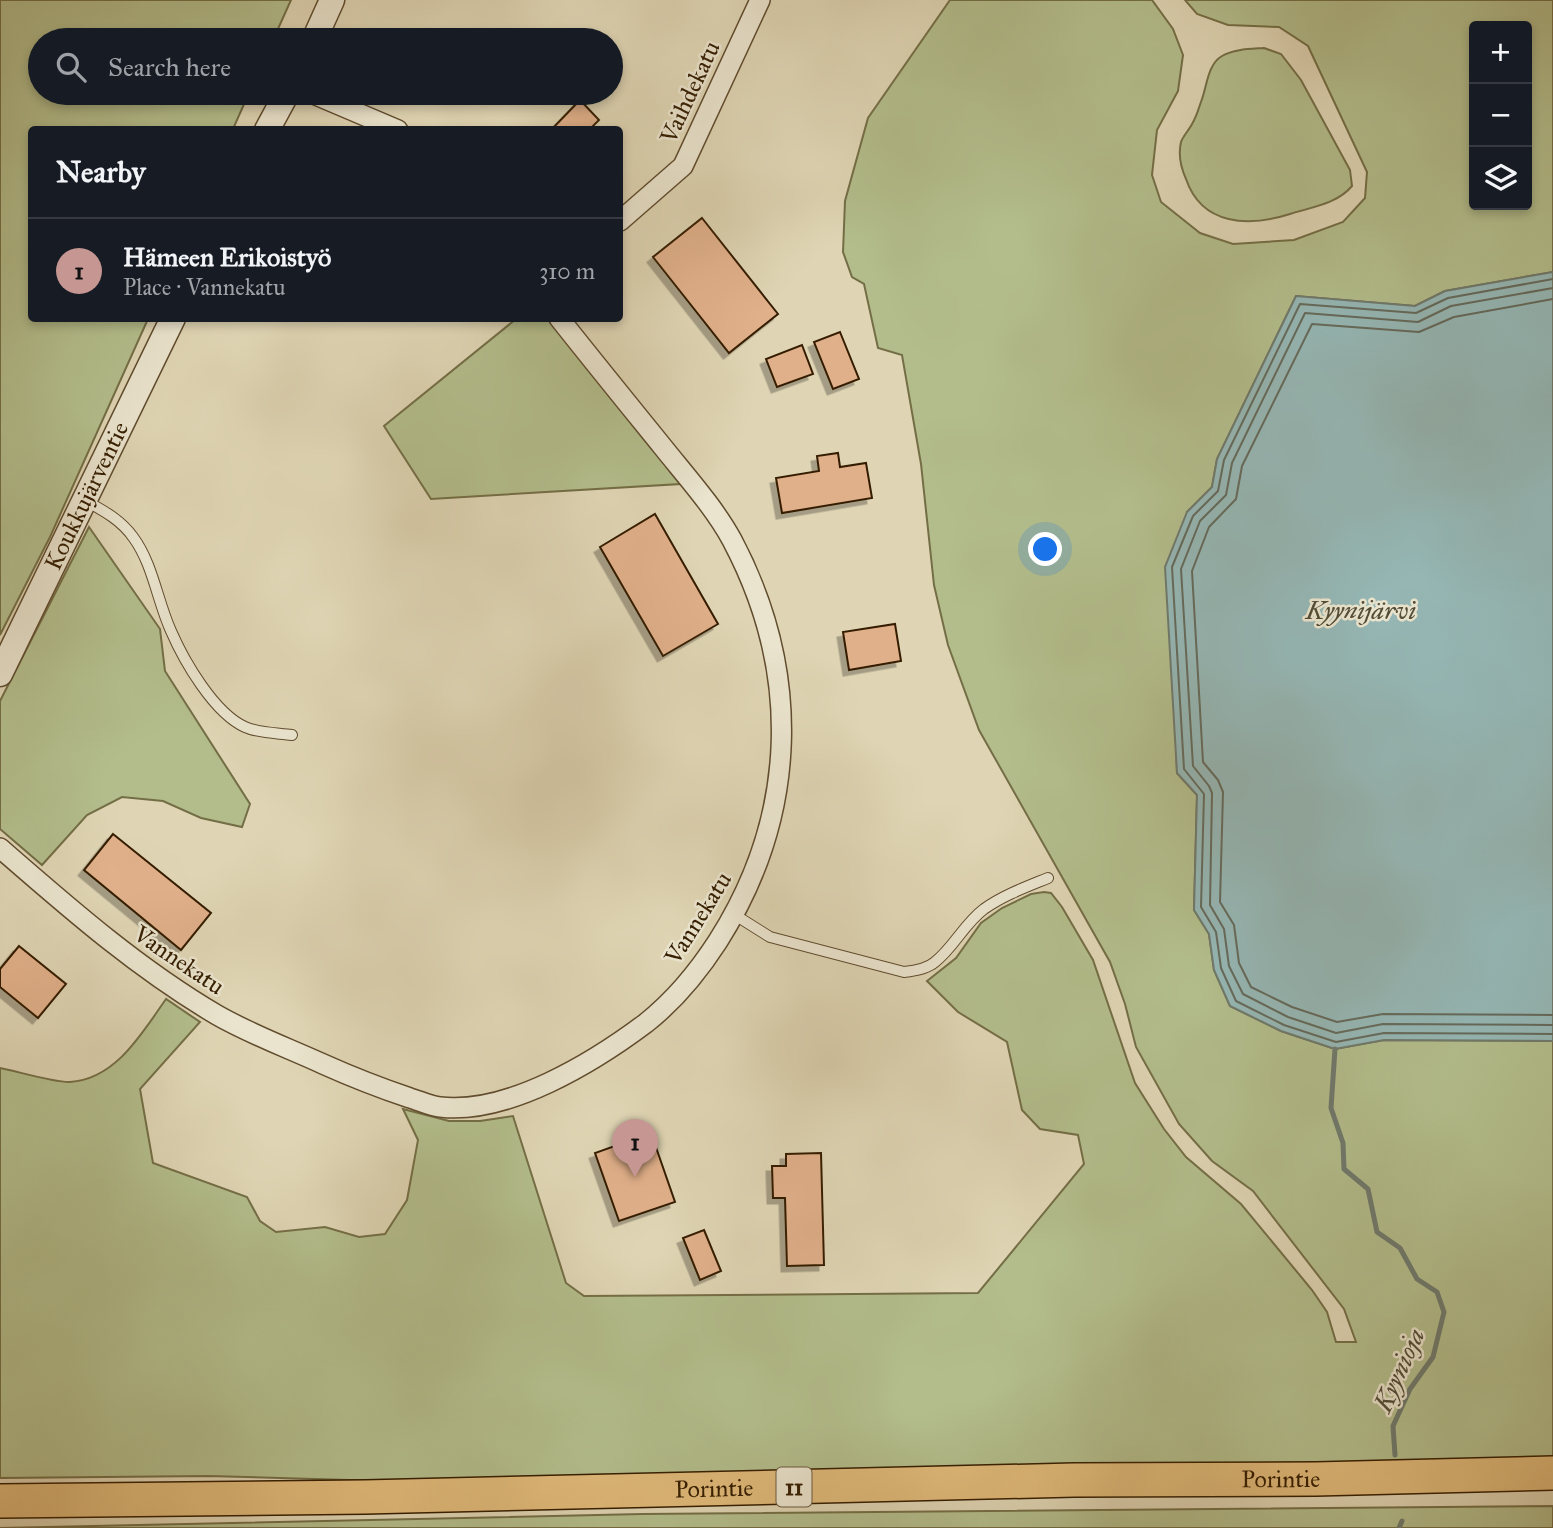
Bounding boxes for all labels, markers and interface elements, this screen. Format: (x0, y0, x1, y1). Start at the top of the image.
map controls (1469, 21, 1532, 210)
button: + (1469, 21, 1532, 84)
search box (28, 28, 623, 105)
street label: Vaihdekatu (653, 36, 727, 149)
icon: search (52, 48, 90, 86)
text: Search here (108, 51, 231, 83)
button: − (1469, 84, 1532, 147)
button: layers (1469, 147, 1532, 210)
text: Nearby (56, 154, 146, 190)
text: Hämeen Erikoistyö (123, 241, 331, 273)
text: 1 (74, 257, 84, 285)
text: 310 m (539, 257, 595, 285)
text: Place · Vannekatu (123, 273, 285, 301)
street label: Koukkujärventie (38, 417, 135, 575)
your location (1028, 532, 1062, 566)
water label: Kyynijärvi (1304, 594, 1417, 626)
street label: Vannekatu (657, 866, 738, 971)
street label: Vannekatu (127, 918, 230, 1001)
pin: 1 (612, 1119, 658, 1177)
water label: Kyynioja (1366, 1323, 1432, 1419)
street label: Porintie (1241, 1464, 1320, 1494)
road number: 11 (776, 1468, 812, 1506)
street label: Porintie (674, 1473, 754, 1505)

